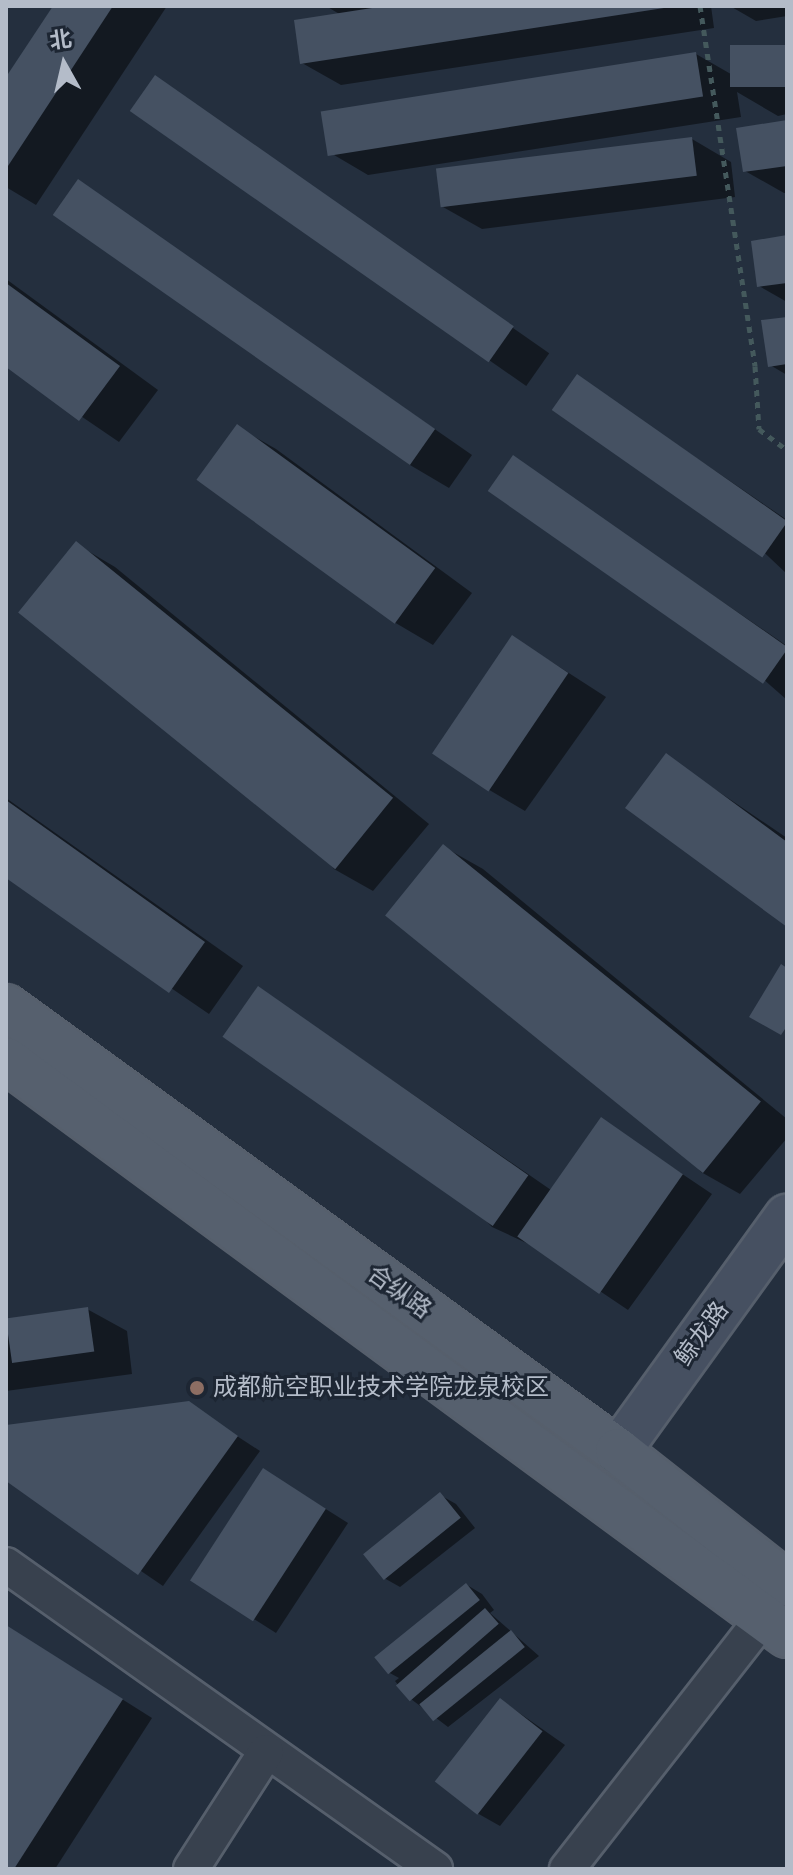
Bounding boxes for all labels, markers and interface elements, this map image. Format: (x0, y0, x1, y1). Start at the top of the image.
north arrow (24, 24, 104, 104)
text: 北 (48, 26, 73, 54)
street label: 合纵路 (361, 1259, 437, 1325)
street label: 鲸龙路 (669, 1296, 735, 1372)
place label: 成都航空职业技术学院龙泉校区 (213, 1374, 549, 1402)
marker: 成都航空职业技术学院龙泉校区 (188, 1379, 206, 1397)

